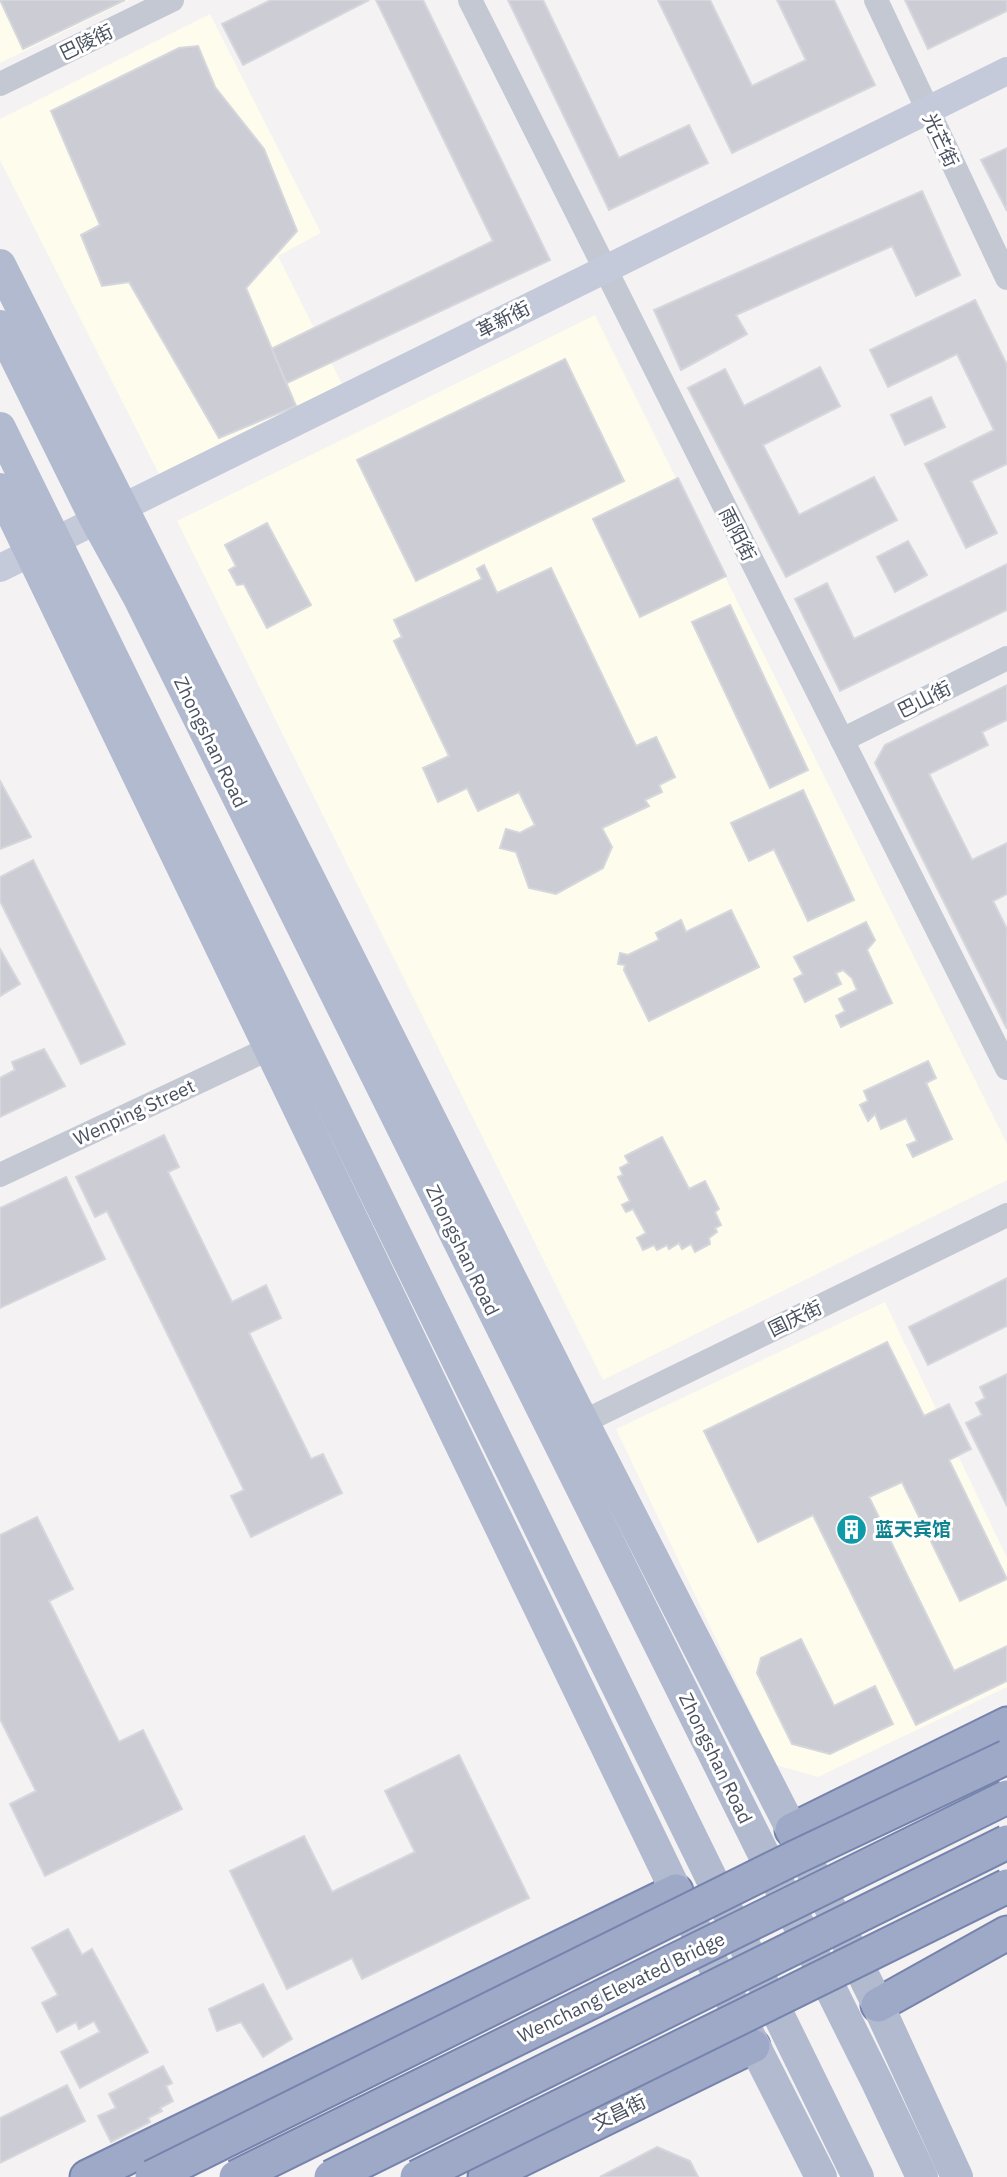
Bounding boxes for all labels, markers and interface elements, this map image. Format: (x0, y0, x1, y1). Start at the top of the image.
street label: 巴陵街 (55, 19, 117, 65)
street label: 光芒街 (918, 109, 964, 171)
street label: 革新街 (472, 295, 534, 343)
street label: 雨阳街 (714, 503, 762, 565)
street label: Zhongshan Road (169, 673, 253, 811)
street label: 巴山街 (893, 675, 955, 723)
street label: Wenping Street (70, 1073, 198, 1151)
street label: Zhongshan Road (421, 1181, 505, 1319)
street label: 国庆街 (764, 1295, 826, 1341)
building icon: 蓝天宾馆 (835, 1512, 869, 1546)
place label: 蓝天宾馆 (875, 1517, 951, 1541)
street label: Zhongshan Road (674, 1689, 758, 1827)
street label: Wenchang Elevated Bridge (513, 1926, 729, 2048)
street label: 文昌街 (588, 2089, 650, 2135)

